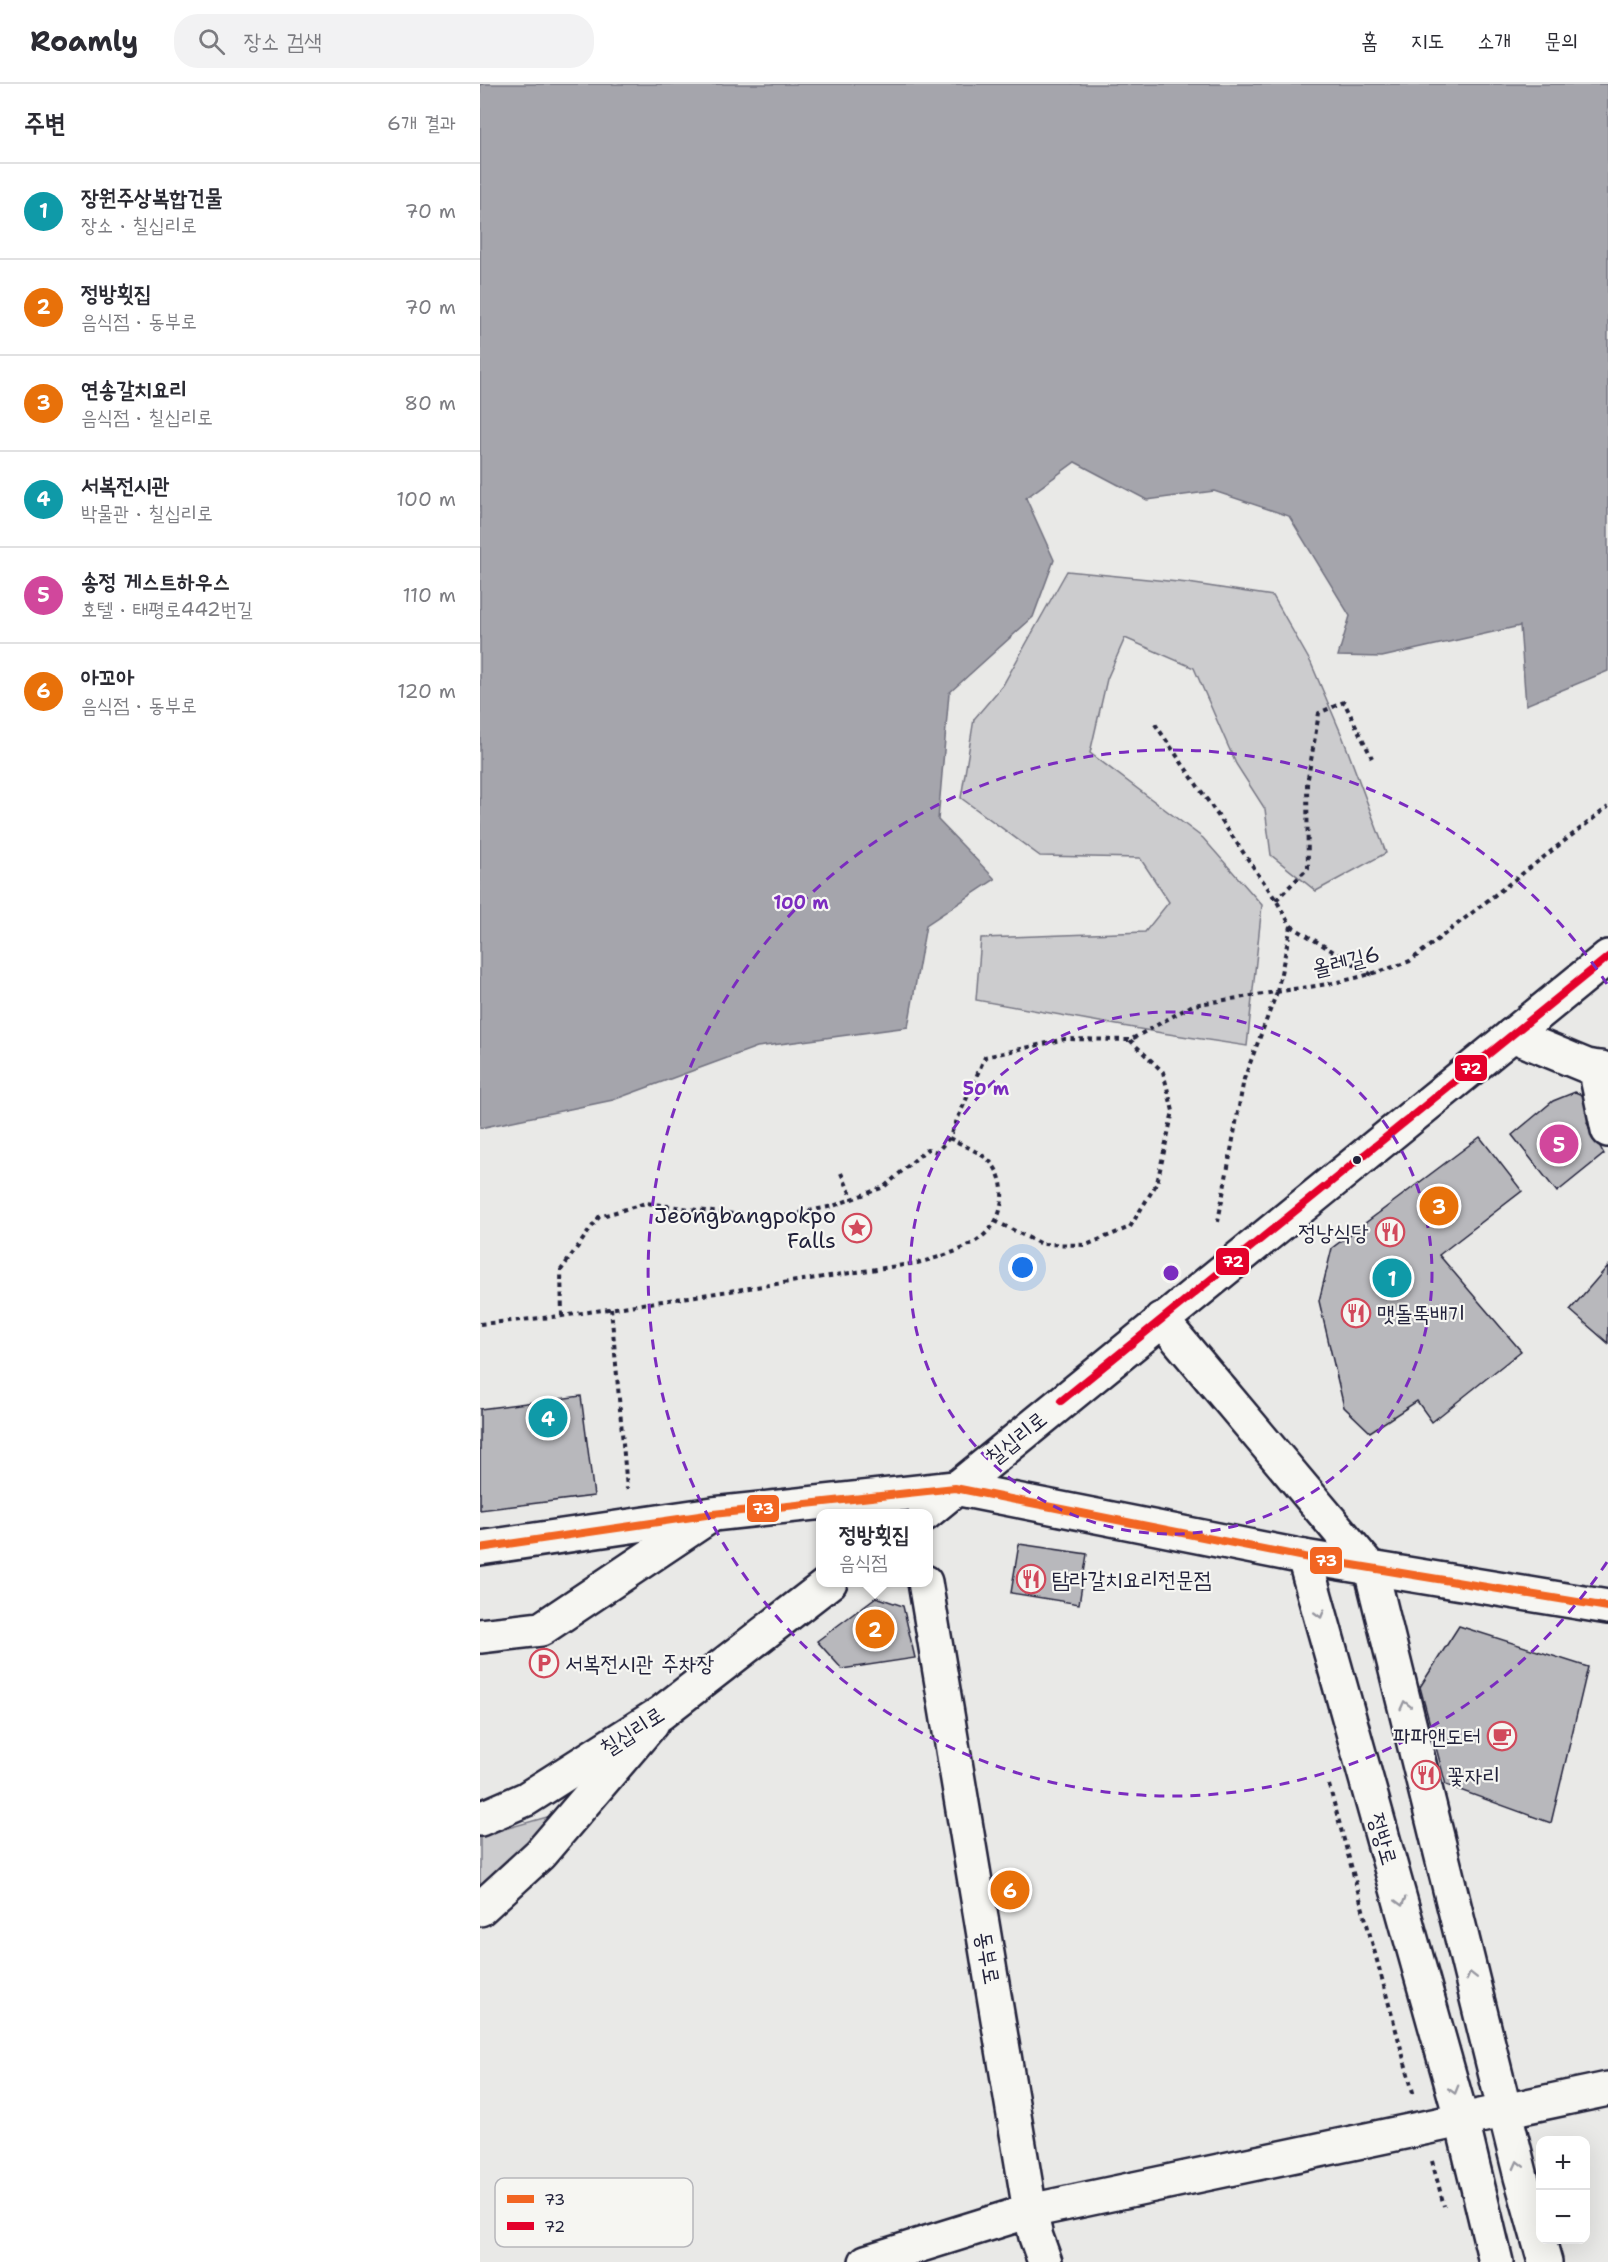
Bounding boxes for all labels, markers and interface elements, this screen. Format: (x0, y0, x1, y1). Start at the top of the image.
search box (174, 14, 594, 68)
text: Roamly (30, 22, 138, 60)
icon: search (195, 25, 228, 58)
text: 장소 검색 (243, 27, 322, 56)
text: 홈 (1361, 27, 1378, 55)
text: 지도 (1411, 27, 1444, 55)
text: 소개 (1477, 27, 1511, 55)
text: 문의 (1544, 27, 1578, 55)
text: 주변 (24, 105, 66, 140)
text: 6개 결과 (387, 110, 456, 136)
text: 장원주상복합건물 (81, 183, 223, 212)
text: 1 (39, 198, 48, 224)
text: 70 m (404, 198, 456, 224)
text: 장소 · 칠십리로 (81, 212, 197, 238)
text: 정방횟집 (81, 279, 152, 308)
text: 2 (37, 294, 51, 320)
text: 70 m (404, 294, 456, 320)
text: 음식점 · 동부로 (81, 308, 197, 334)
text: 연송갈치요리 (81, 375, 187, 404)
text: 3 (37, 390, 51, 416)
text: 80 m (404, 390, 456, 416)
text: 음식점 · 칠십리로 (81, 404, 213, 430)
text: 서복전시관 (81, 471, 170, 500)
text: 4 (37, 486, 51, 512)
text: 100 m (396, 486, 456, 512)
text: 박물관 · 칠십리로 (81, 500, 213, 526)
text: 송정 게스트하우스 (81, 567, 230, 596)
text: 5 (37, 582, 50, 608)
text: 110 m (402, 582, 456, 608)
text: 호텔 · 태평로442번길 (81, 596, 253, 622)
text: 아꼬아 (81, 663, 134, 692)
text: 6 (37, 678, 51, 704)
text: 120 m (397, 678, 456, 704)
text: 음식점 · 동부로 (81, 692, 197, 718)
text: 100 m (773, 891, 829, 915)
street label: 올레길6 (1309, 939, 1383, 983)
line badge: 72 (1454, 1054, 1488, 1082)
text: 72 (1460, 1058, 1482, 1079)
text: 50 m (963, 1077, 1010, 1101)
pin: 5 (1540, 1122, 1578, 1166)
unlabelled marker (1351, 1154, 1363, 1166)
pin: 3 (1420, 1184, 1458, 1228)
place label: Jeongbangpokpo Falls (654, 1201, 836, 1255)
place icon: Jeongbangpokpo Falls (841, 1212, 873, 1244)
restaurant icon: 정낭식당 (1374, 1216, 1406, 1248)
place label: 정낭식당 (1298, 1218, 1369, 1247)
line badge: 72 (1215, 1247, 1250, 1276)
text: 72 (1222, 1251, 1244, 1272)
your location (1008, 1253, 1037, 1282)
pin: 1 (1372, 1256, 1412, 1300)
centre of rings (1161, 1263, 1181, 1283)
restaurant icon: 맷돌뚝배기 (1340, 1297, 1372, 1329)
place label: 맷돌뚝배기 (1377, 1299, 1466, 1328)
pin: 4 (528, 1396, 568, 1440)
street label: 칠십리로 (979, 1404, 1053, 1472)
line badge: 73 (746, 1494, 780, 1523)
text: 73 (752, 1498, 774, 1519)
popup (816, 1509, 933, 1587)
text: 정방횟집 (839, 1520, 910, 1549)
line badge: 73 (1309, 1546, 1343, 1575)
text: 음식점 (839, 1549, 887, 1575)
text: 73 (1315, 1550, 1337, 1571)
restaurant icon: 탐라갈치요리전문점 (1015, 1563, 1047, 1595)
place label: 탐라갈치요리전문점 (1052, 1565, 1211, 1594)
pin: 2 (856, 1606, 894, 1652)
one-way arrow (1312, 1609, 1325, 1619)
parking icon: 서복전시관 주차장 (528, 1647, 560, 1679)
place label: 서복전시관 주차장 (565, 1649, 714, 1678)
street label: 칠십리로 (594, 1700, 670, 1762)
one-way arrow (1399, 1700, 1412, 1710)
cafe icon: 파파앤도터 (1486, 1720, 1518, 1752)
place label: 파파앤도터 (1392, 1722, 1481, 1751)
restaurant icon: 꽃자리 (1410, 1759, 1442, 1791)
place label: 꽃자리 (1447, 1761, 1500, 1790)
street label: 정방로 (1362, 1809, 1404, 1869)
pin: 6 (990, 1868, 1030, 1912)
one-way arrow (1394, 1897, 1406, 1907)
street label: 동부로 (969, 1929, 1007, 1987)
one-way arrow (1466, 1971, 1479, 1981)
one-way arrow (1447, 2084, 1459, 2095)
map controls (1536, 2136, 1590, 2244)
button: + (1536, 2136, 1590, 2190)
one-way arrow (1513, 2160, 1526, 2170)
legend (495, 2178, 693, 2247)
text: 73 (544, 2189, 565, 2210)
button: − (1536, 2190, 1590, 2244)
text: 72 (544, 2216, 565, 2237)

